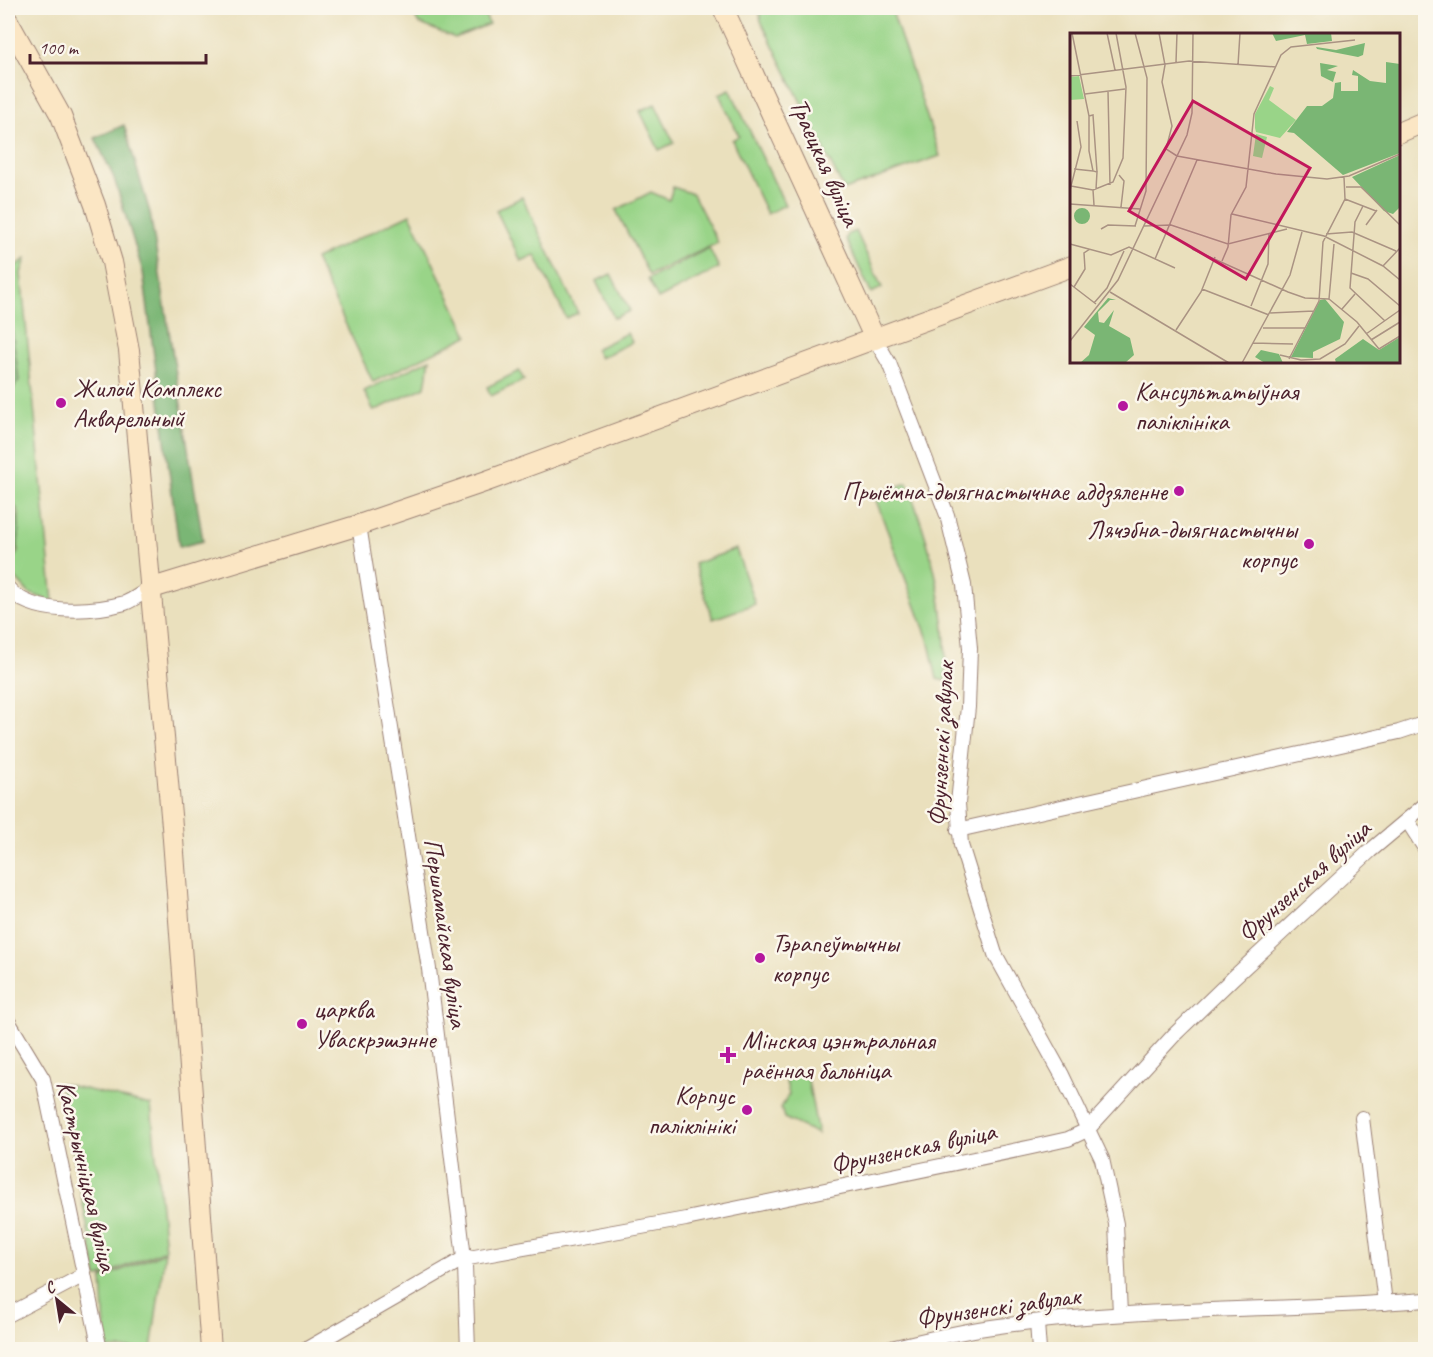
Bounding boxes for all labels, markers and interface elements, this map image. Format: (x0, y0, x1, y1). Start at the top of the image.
scale bar (30, 27, 206, 65)
inset map (1070, 33, 1400, 363)
text: 100 m (39, 37, 80, 59)
street label: Траецкая вуліца (782, 93, 869, 233)
place label: Жилой Комплекс Акварельный (73, 372, 222, 435)
place label: Кансультатыўная паліклініка (1135, 375, 1300, 438)
marker: Жилой Комплекс Акварельный (54, 396, 68, 410)
marker: Кансультатыўная паліклініка (1116, 399, 1130, 413)
place label: Прыёмна-дыягнастычнае аддзяленне (842, 475, 1169, 508)
marker: Прыёмна-дыягнастычнае аддзяленне (1172, 484, 1186, 498)
place label: Лячэбна-дыягнастычны корпус (1087, 513, 1299, 576)
marker: Лячэбна-дыягнастычны корпус (1302, 537, 1316, 551)
street label: Фрунзенскі завулак (920, 658, 963, 827)
street label: Фрунзенская вуліца (1230, 811, 1379, 950)
street label: Першамайская вуліца (416, 836, 476, 1031)
place label: Тэрапеўтычны корпус (772, 927, 901, 990)
marker: Тэрапеўтычны корпус (753, 951, 767, 965)
place label: царква Уваскрэшэнне (314, 993, 438, 1056)
marker: царква Уваскрэшэнне (295, 1017, 309, 1031)
place label: Мінская цэнтральная раённая бальніца (742, 1024, 937, 1087)
marker: Мінская цэнтральная раённая бальніца (719, 1046, 737, 1064)
street label: Кастрычніцкая вуліца (49, 1077, 125, 1276)
place label: Корпус паліклінікі (648, 1079, 738, 1142)
marker: Корпус паліклінікі (740, 1103, 754, 1117)
street label: Фрунзенская вуліца (827, 1114, 1000, 1182)
north arrow (27, 1270, 87, 1330)
text: С (42, 1276, 60, 1299)
street label: Фрунзенскі завулак (914, 1279, 1085, 1336)

